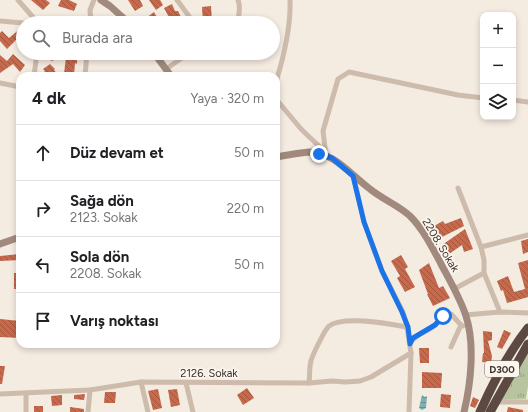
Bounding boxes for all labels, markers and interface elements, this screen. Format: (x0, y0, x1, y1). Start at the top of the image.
map controls (480, 12, 516, 120)
button: + (480, 12, 516, 48)
search box (16, 16, 280, 60)
icon: search (30, 27, 52, 49)
text: Burada ara (62, 29, 133, 47)
button: − (480, 48, 516, 84)
button: layers (480, 84, 516, 120)
text: 4 dk (32, 88, 66, 108)
text: Yaya · 320 m (190, 91, 264, 106)
icon: ahead (32, 142, 54, 164)
text: Düz devam et (70, 144, 164, 162)
text: 50 m (234, 145, 264, 160)
route end (310, 145, 328, 163)
text: Sağa dön (70, 192, 134, 210)
icon: right (32, 198, 54, 220)
text: 220 m (227, 201, 264, 216)
text: 2123. Sokak (70, 210, 138, 225)
street label: 2208. Sokak (419, 216, 462, 275)
text: Sola dön (70, 248, 129, 266)
icon: left (32, 254, 54, 276)
text: 50 m (234, 257, 264, 272)
text: 2208. Sokak (70, 266, 141, 281)
route start (434, 307, 452, 325)
icon: arrive (32, 310, 54, 332)
text: Varış noktası (70, 312, 159, 330)
road number: D300 (485, 361, 519, 377)
street label: 2126. Sokak (180, 367, 238, 380)

